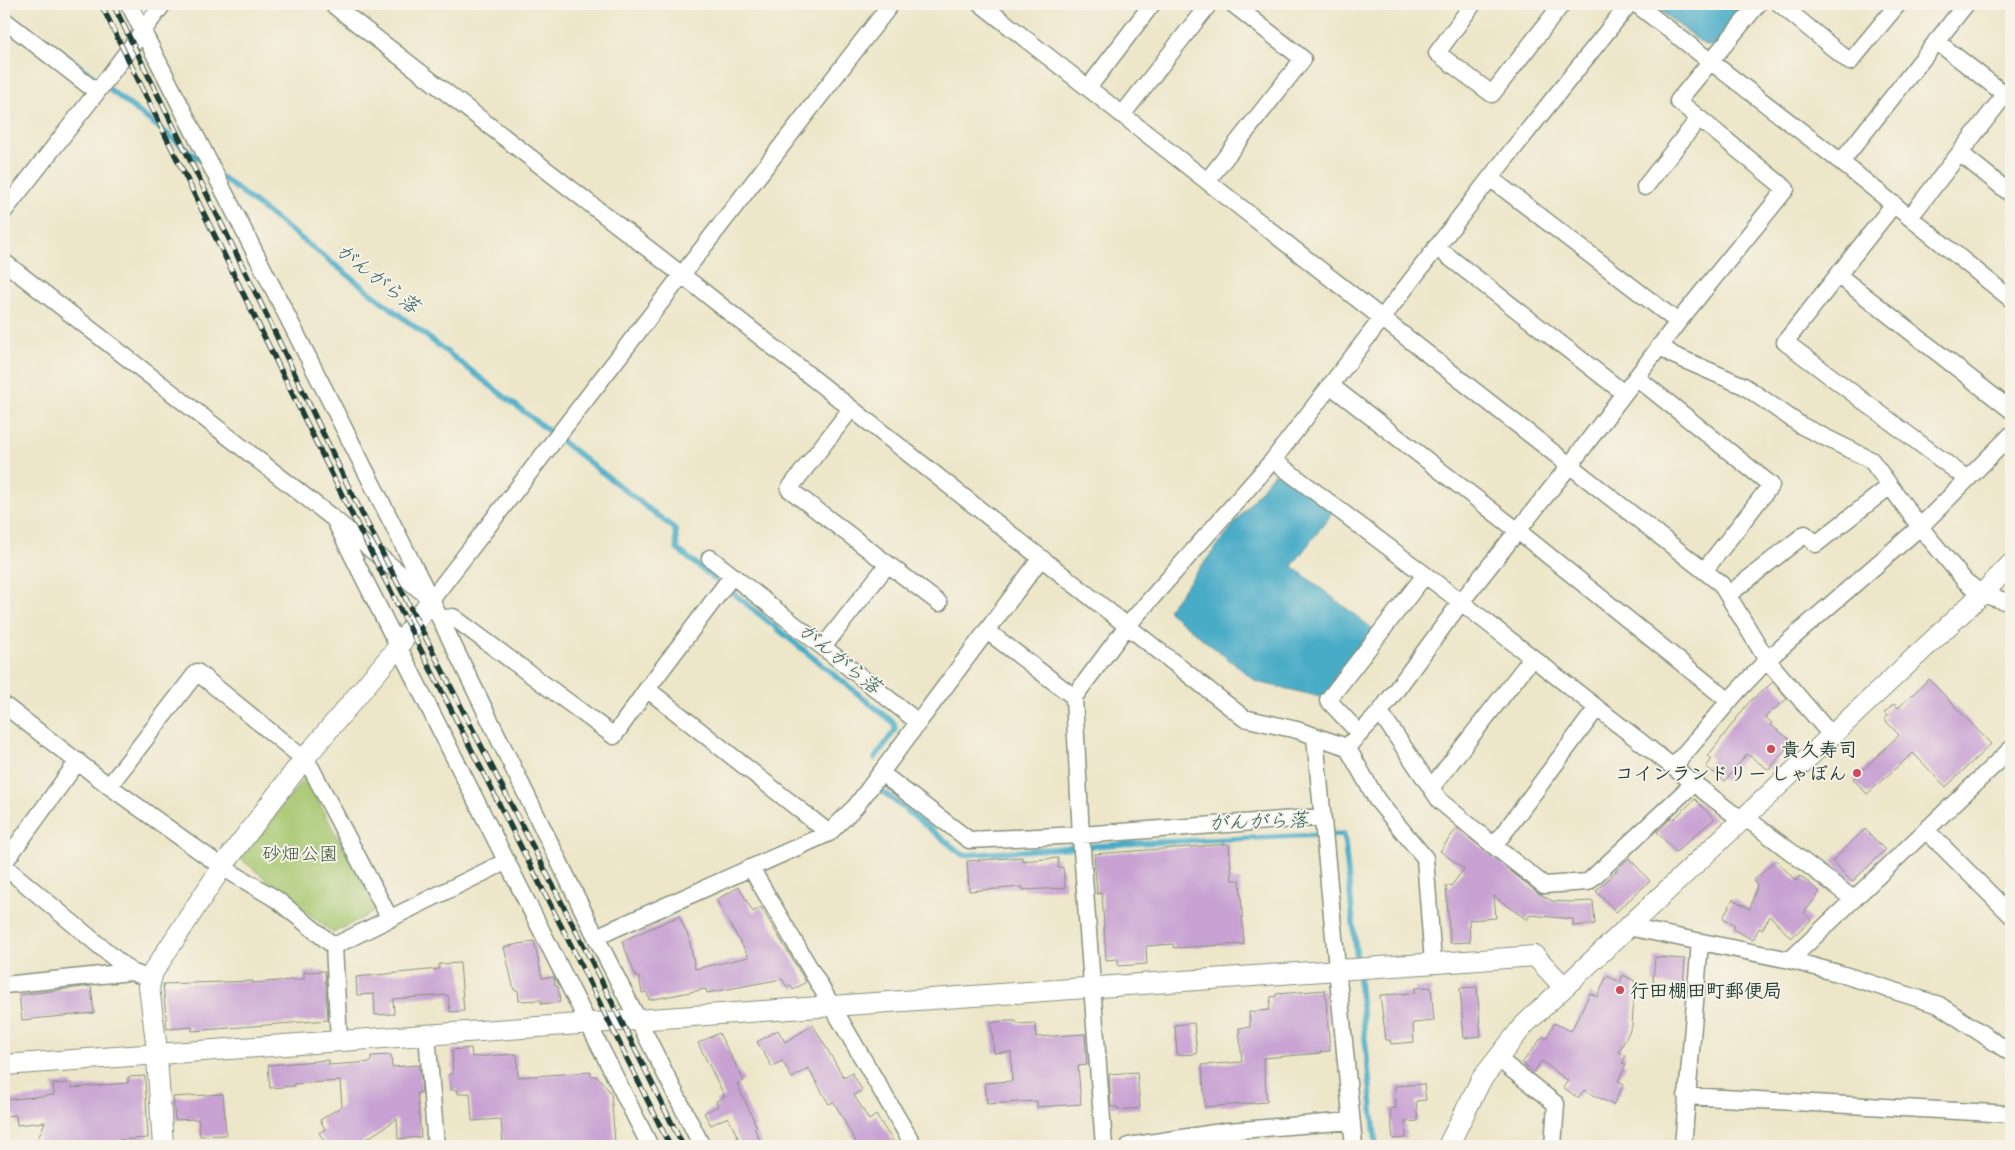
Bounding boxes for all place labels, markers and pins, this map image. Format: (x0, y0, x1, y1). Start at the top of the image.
place label: 貴久寿司 (1781, 736, 1857, 762)
marker: 貴久寿司 (1765, 743, 1777, 755)
place label: コインランドリー しゃぼん (1615, 760, 1847, 786)
marker: コインランドリー しゃぼん (1851, 767, 1863, 779)
place label: 行田棚田町郵便局 (1630, 977, 1782, 1003)
marker: 行田棚田町郵便局 (1614, 984, 1626, 996)

